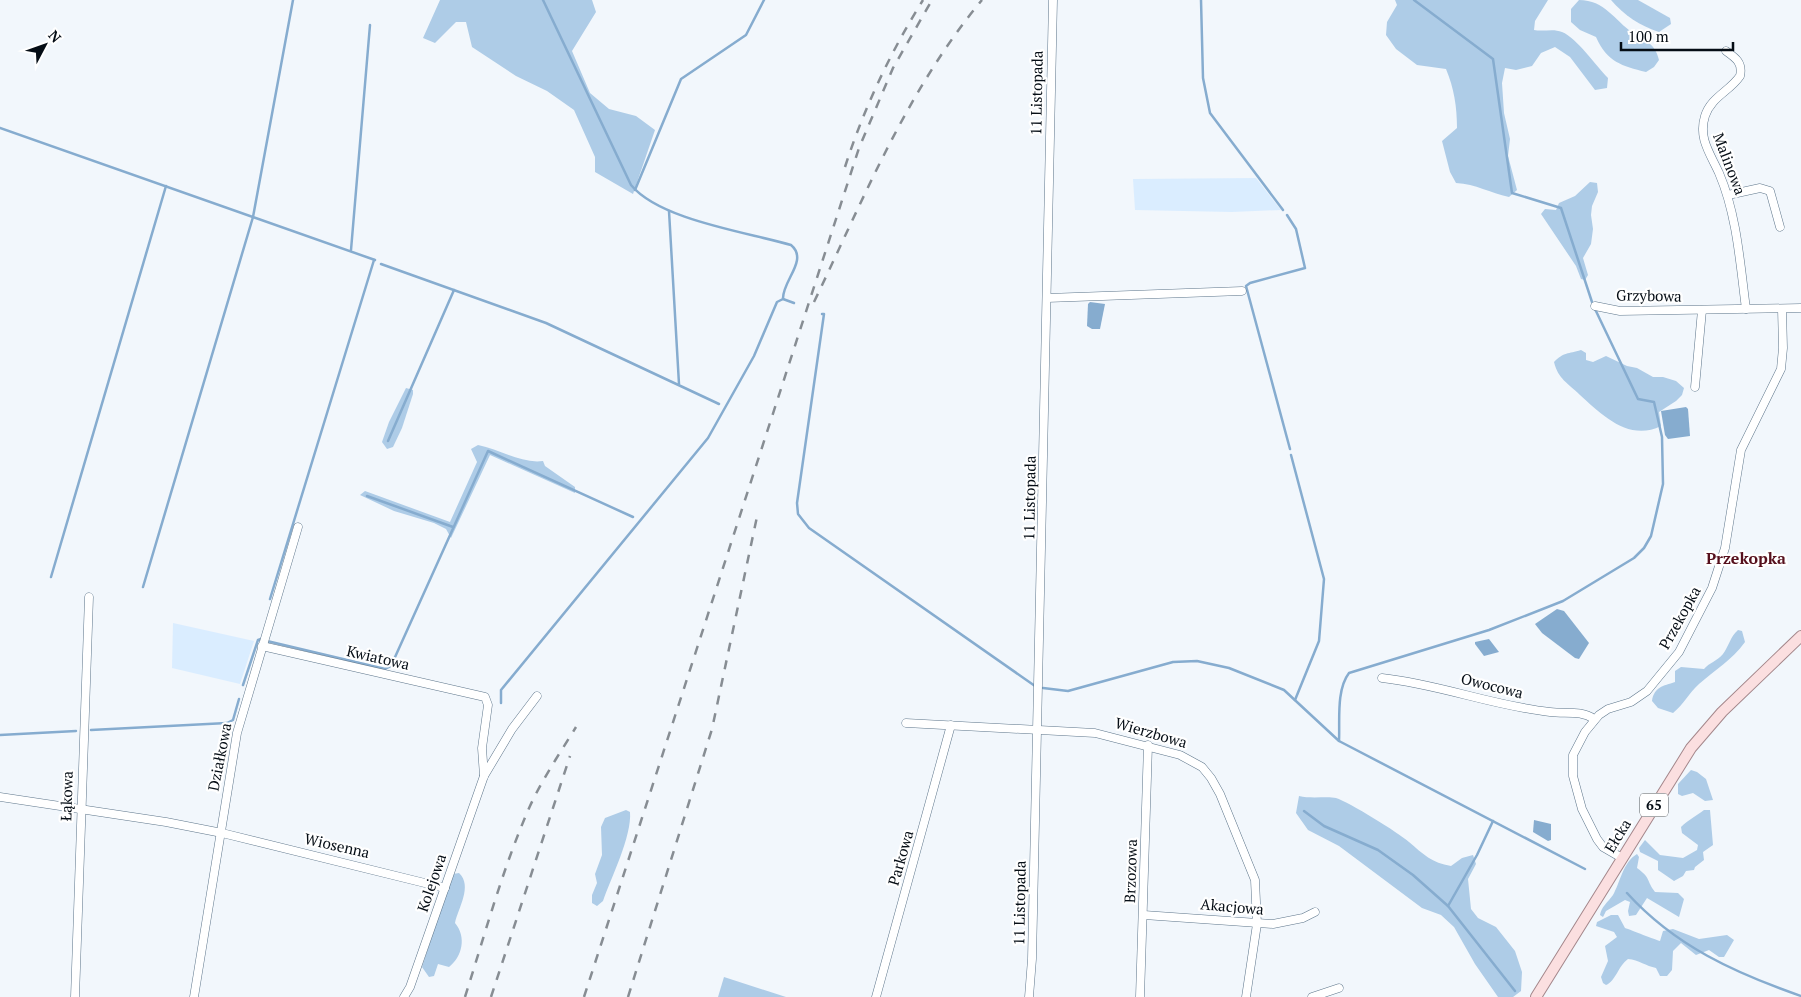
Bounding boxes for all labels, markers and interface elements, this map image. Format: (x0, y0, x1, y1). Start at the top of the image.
north arrow (20, 20, 70, 70)
scale bar (1621, 20, 1734, 52)
text: N (45, 26, 66, 47)
text: 100 m (1628, 26, 1669, 46)
street label: 11 Listopada (1025, 50, 1047, 136)
street label: Malinowa (1709, 130, 1751, 198)
street label: Grzybowa (1616, 284, 1682, 306)
street label: 11 Listopada (1018, 455, 1040, 541)
district label: Przekopka (1706, 547, 1786, 569)
street label: Przekopka (1654, 582, 1705, 653)
street label: Kwiatowa (345, 640, 412, 674)
street label: Owocowa (1459, 668, 1526, 703)
street label: Wierzbowa (1113, 712, 1190, 752)
street label: Działkowa (203, 721, 235, 792)
street label: Łąkowa (55, 770, 77, 821)
road number: 65 (1640, 794, 1668, 816)
street label: Ełcka (1599, 815, 1635, 856)
street label: Parkowa (883, 827, 918, 888)
street label: Wiosenna (303, 828, 372, 862)
street label: Brzozowa (1119, 838, 1141, 903)
street label: Kolejowa (412, 851, 450, 914)
street label: 11 Listopada (1008, 860, 1030, 946)
street label: Akacjowa (1200, 893, 1265, 919)

